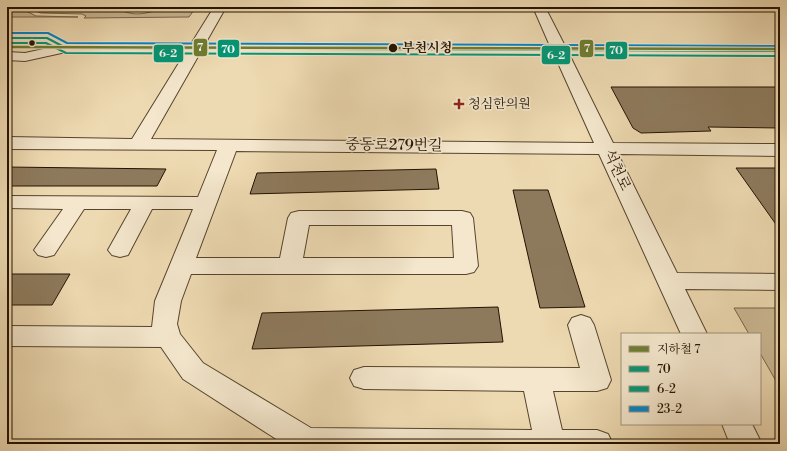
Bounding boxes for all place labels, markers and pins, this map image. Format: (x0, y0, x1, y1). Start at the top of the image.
unlabelled marker (27, 38, 37, 48)
place label: 부천시청 (402, 40, 452, 56)
marker: 부천시청 (387, 42, 399, 54)
place label: 청심한의원 (468, 96, 531, 112)
marker: 청심한의원 (453, 98, 465, 110)

